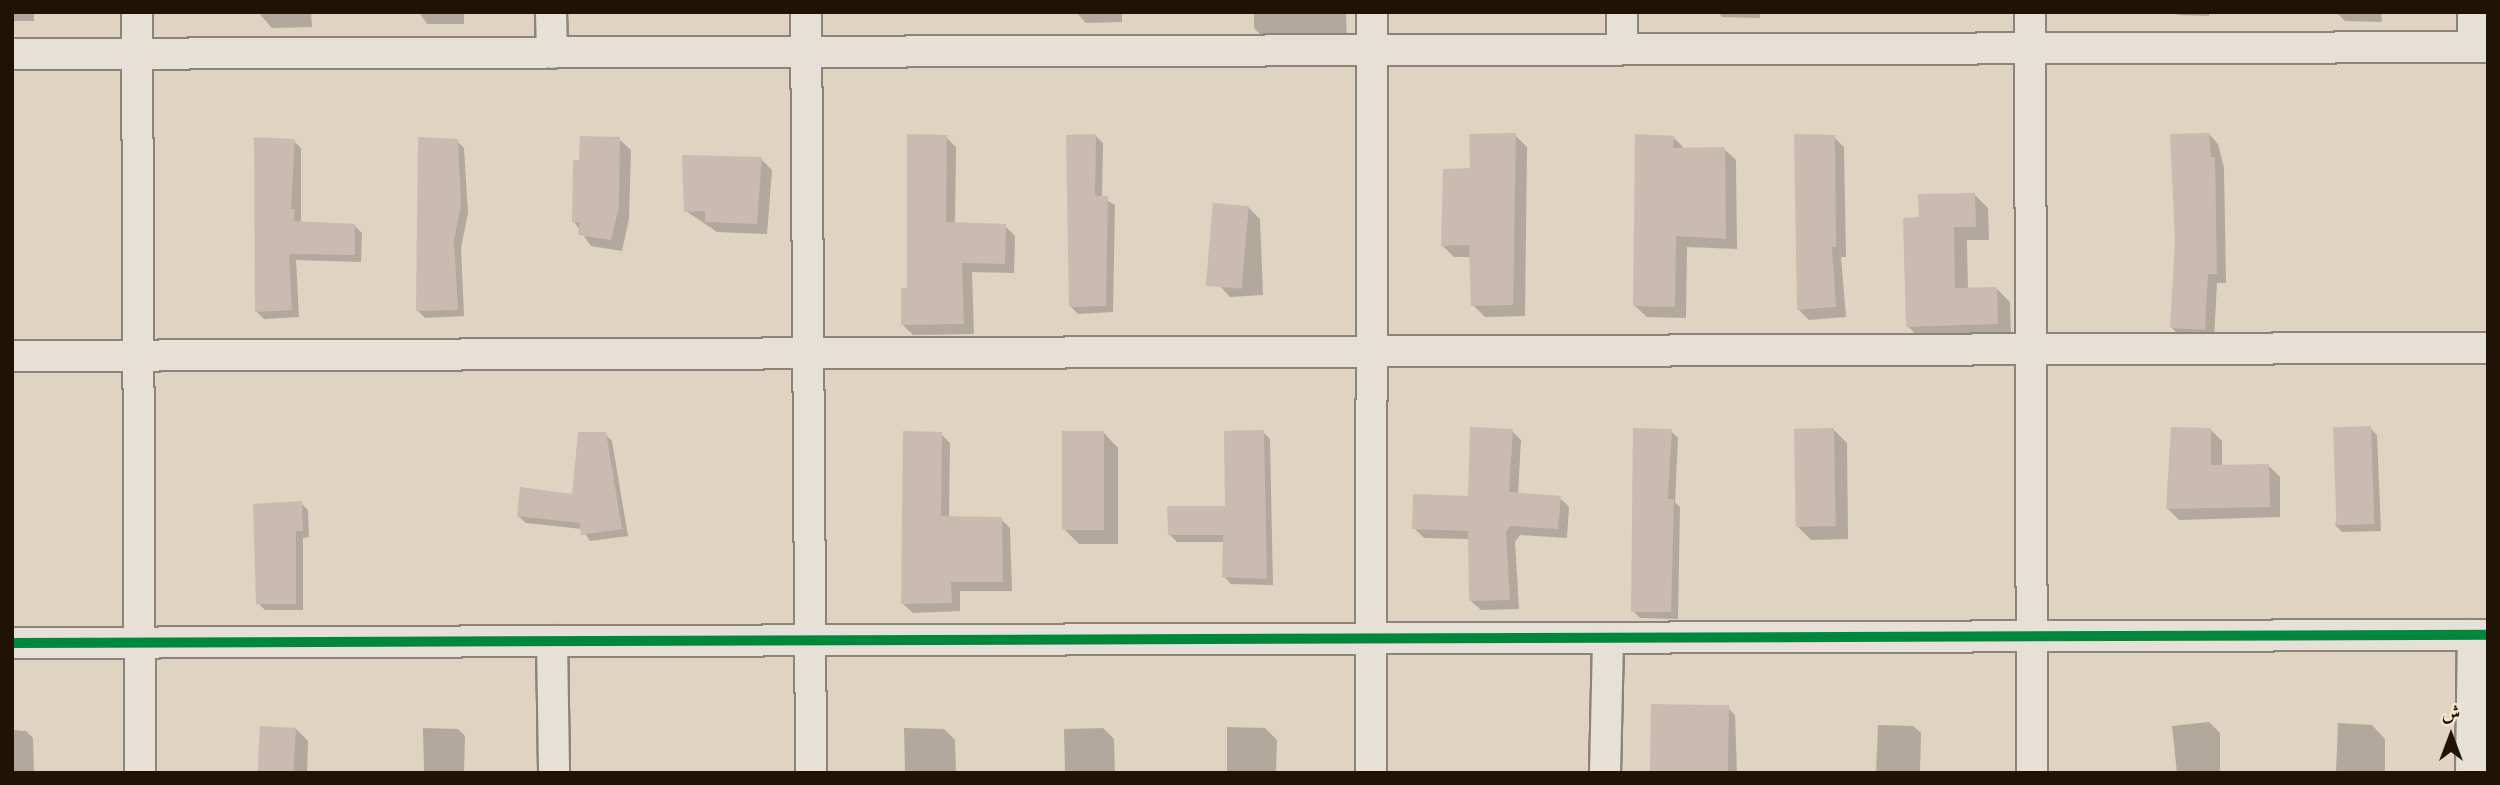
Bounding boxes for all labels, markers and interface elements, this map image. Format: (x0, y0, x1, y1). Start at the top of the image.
north arrow (2416, 701, 2486, 771)
text: ش (2442, 701, 2460, 728)

